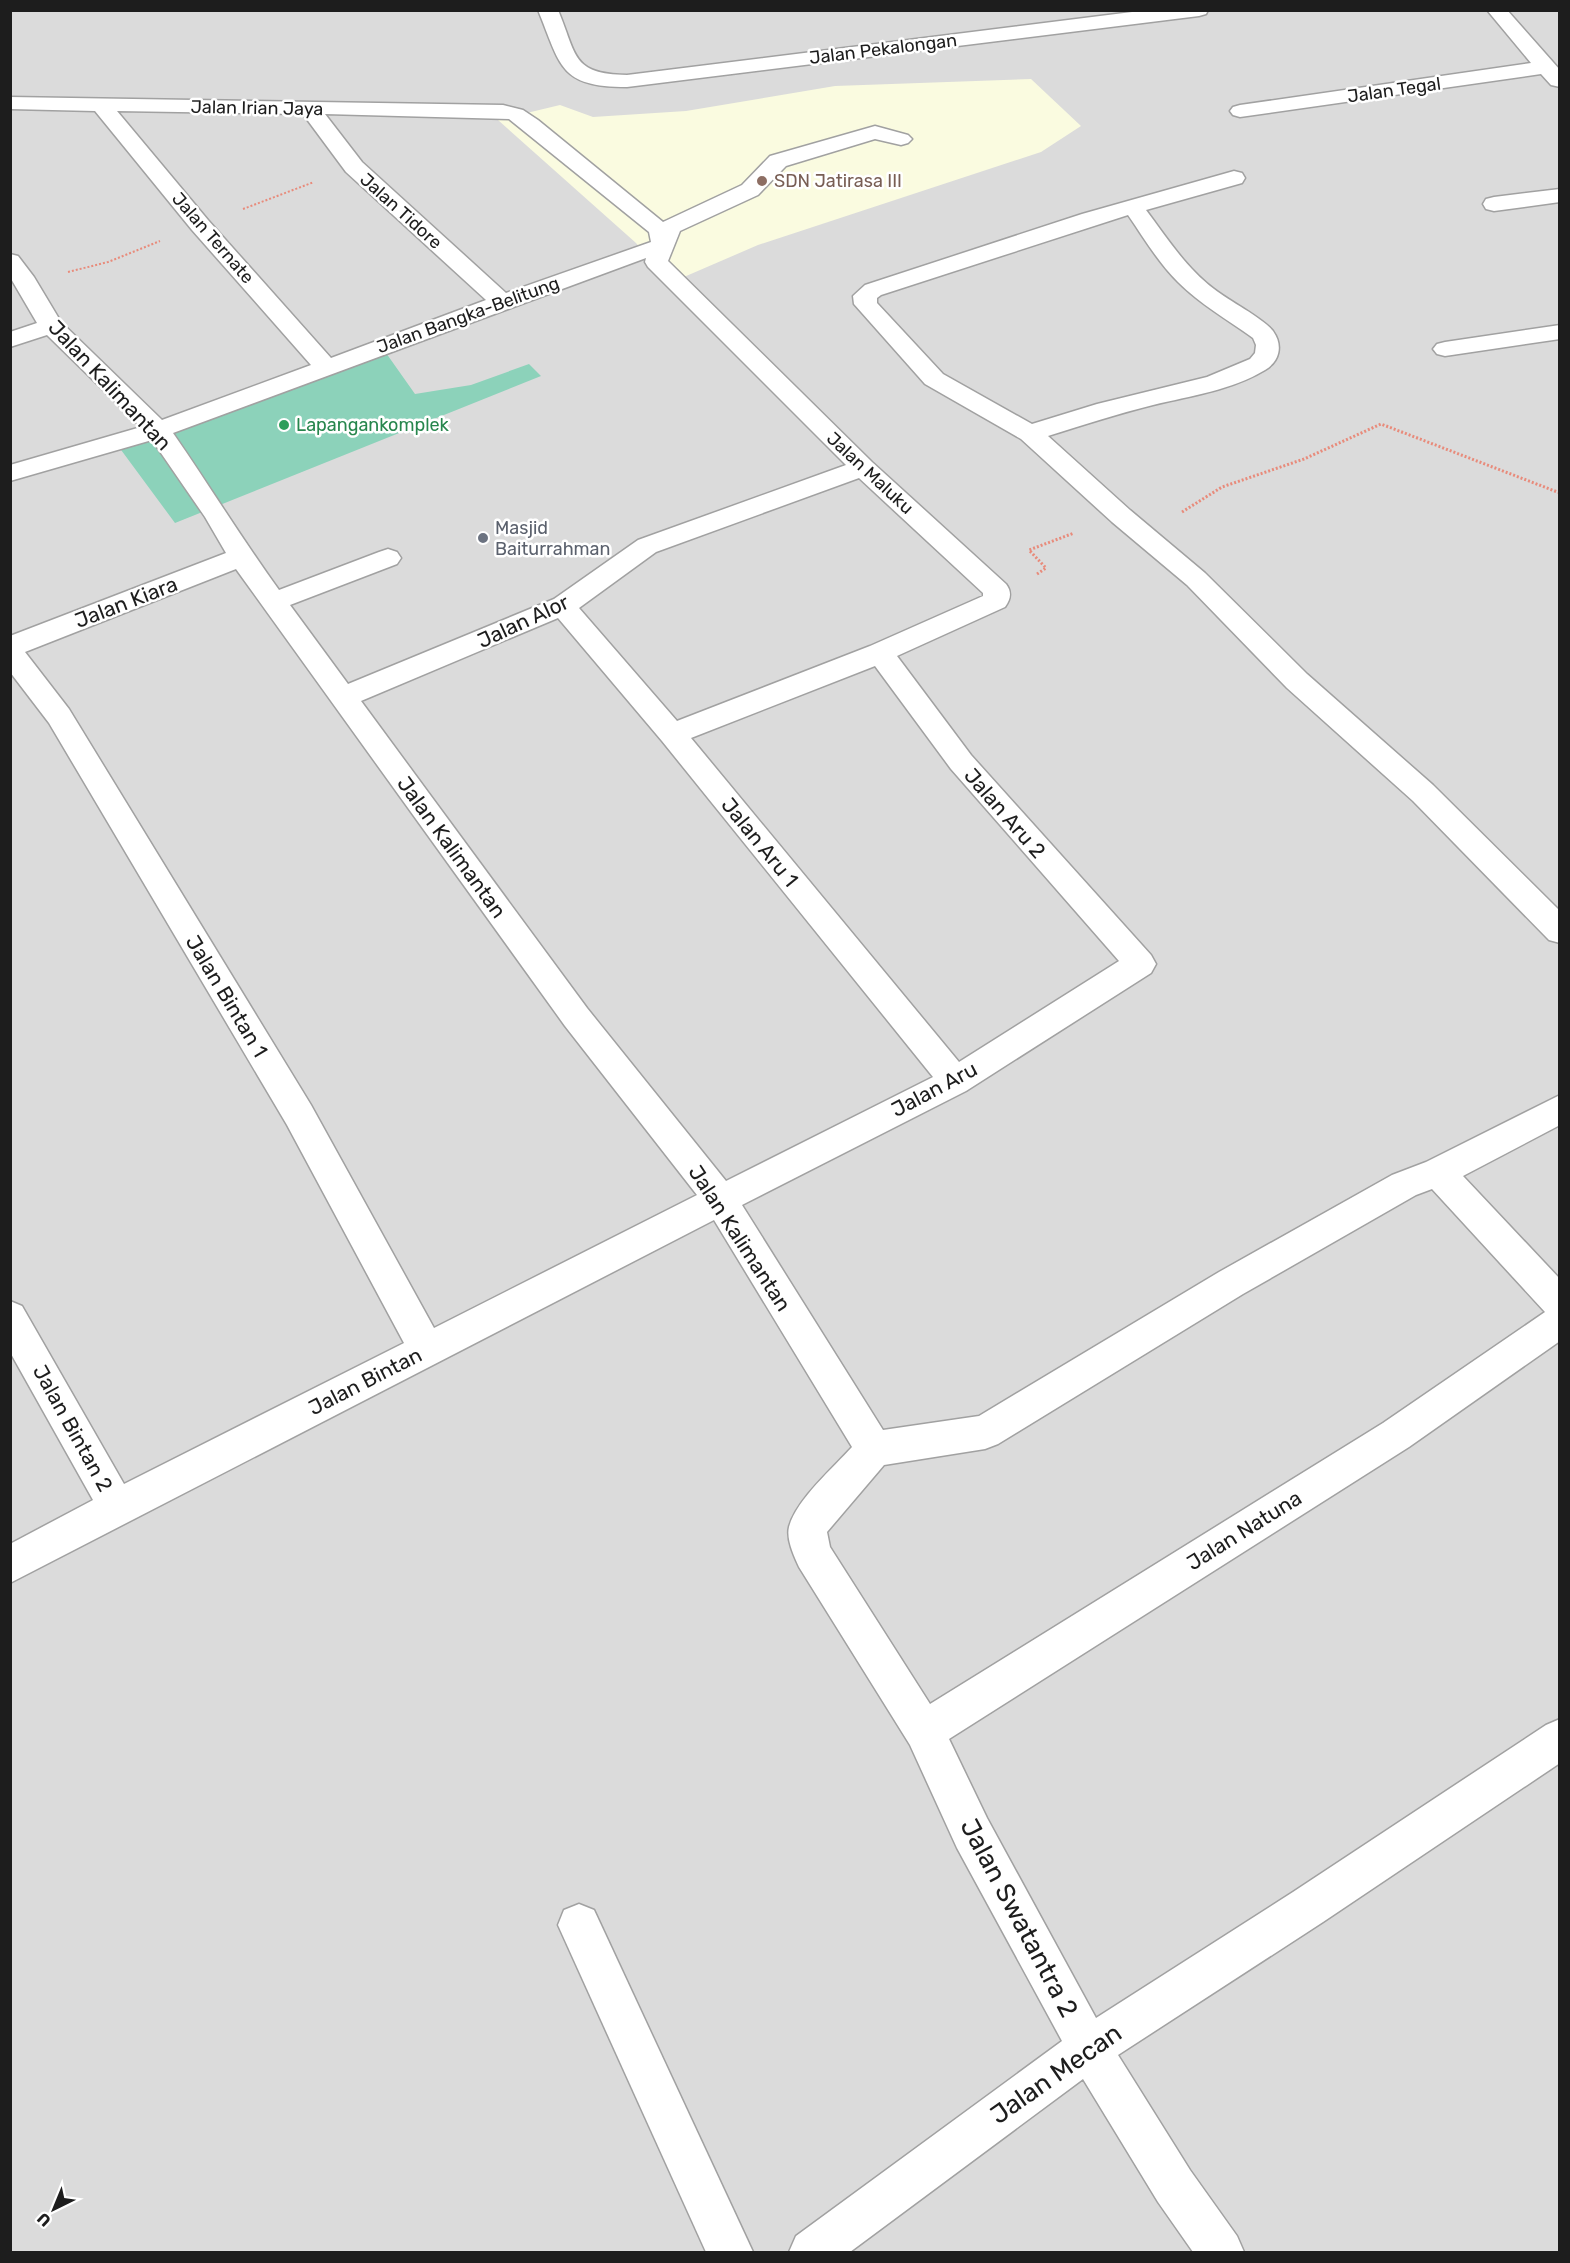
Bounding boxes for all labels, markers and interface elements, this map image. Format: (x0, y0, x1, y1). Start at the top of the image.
street label: Jalan Pekalongan (808, 29, 958, 69)
street label: Jalan Tegal (1346, 73, 1442, 107)
street label: Jalan Irian Jaya (190, 96, 324, 120)
street label: Jalan Tidore (355, 168, 447, 254)
place label: SDN Jatirasa III (774, 170, 902, 192)
marker: SDN Jatirasa III (755, 174, 769, 188)
street label: Jalan Ternate (167, 188, 259, 288)
street label: Jalan Bangka-Belitung (374, 272, 562, 358)
street label: Jalan Kalimantan (43, 315, 177, 455)
place label: Lapangankomplek (296, 414, 450, 436)
marker: Lapangankomplek (277, 418, 291, 432)
street label: Jalan Maluku (822, 427, 918, 519)
place label: Masjid Baiturrahman (495, 517, 610, 560)
marker: Masjid Baiturrahman (476, 531, 490, 545)
street label: Jalan Kiara (71, 571, 181, 633)
street label: Jalan Alor (473, 589, 573, 653)
street label: Jalan Aru 2 (959, 763, 1051, 863)
street label: Jalan Kalimantan (392, 771, 512, 923)
street label: Jalan Aru 1 (716, 792, 804, 892)
street label: Jalan Bintan 1 (181, 931, 273, 1061)
street label: Jalan Aru (887, 1056, 981, 1122)
street label: Jalan Kalimantan (683, 1160, 797, 1316)
street label: Jalan Bintan (304, 1342, 426, 1420)
street label: Jalan Bintan 2 (28, 1360, 118, 1496)
street label: Jalan Natuna (1182, 1485, 1306, 1575)
street label: Jalan Swatantra 2 (954, 1813, 1084, 2023)
street label: Jalan Mecan (984, 2017, 1128, 2131)
north arrow (24, 2179, 84, 2239)
text: U (33, 2209, 55, 2231)

